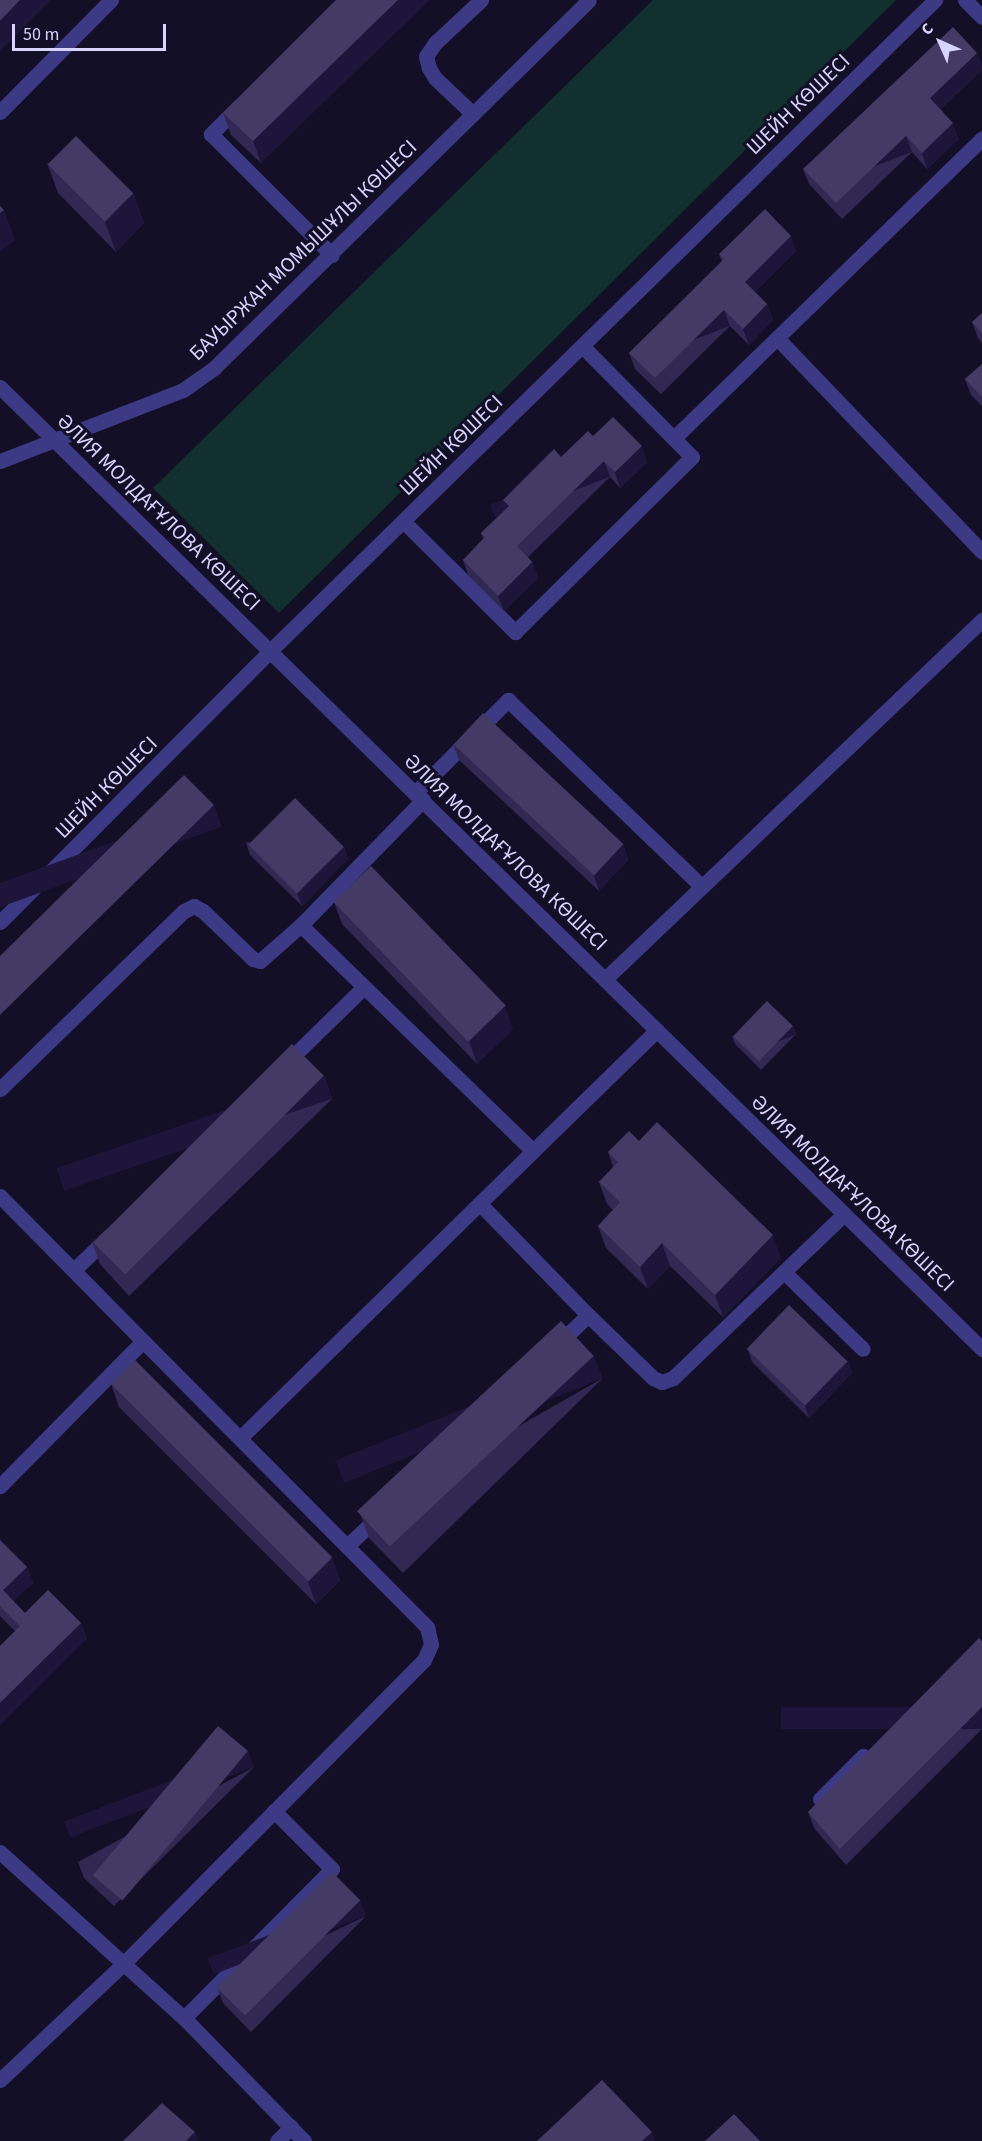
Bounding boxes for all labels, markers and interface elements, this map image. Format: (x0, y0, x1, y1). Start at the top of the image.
scale bar (15, 12, 170, 50)
north arrow (910, 12, 970, 72)
text: С (916, 18, 938, 40)
text: 50 m (23, 22, 59, 47)
street label: ШЕЙН КӨШЕСІ (741, 48, 855, 160)
street label: БАУЫРЖАН МОМЫШҰЛЫ КӨШЕСІ (184, 134, 422, 366)
street label: ШЕЙН КӨШЕСІ (394, 389, 508, 501)
street label: ӘЛИЯ МОЛДАҒҰЛОВА КӨШЕСІ (52, 408, 266, 616)
street label: ШЕЙН КӨШЕСІ (50, 731, 162, 843)
street label: ӘЛИЯ МОЛДАҒҰЛОВА КӨШЕСІ (399, 748, 613, 956)
street label: ӘЛИЯ МОЛДАҒҰЛОВА КӨШЕСІ (746, 1089, 960, 1297)

